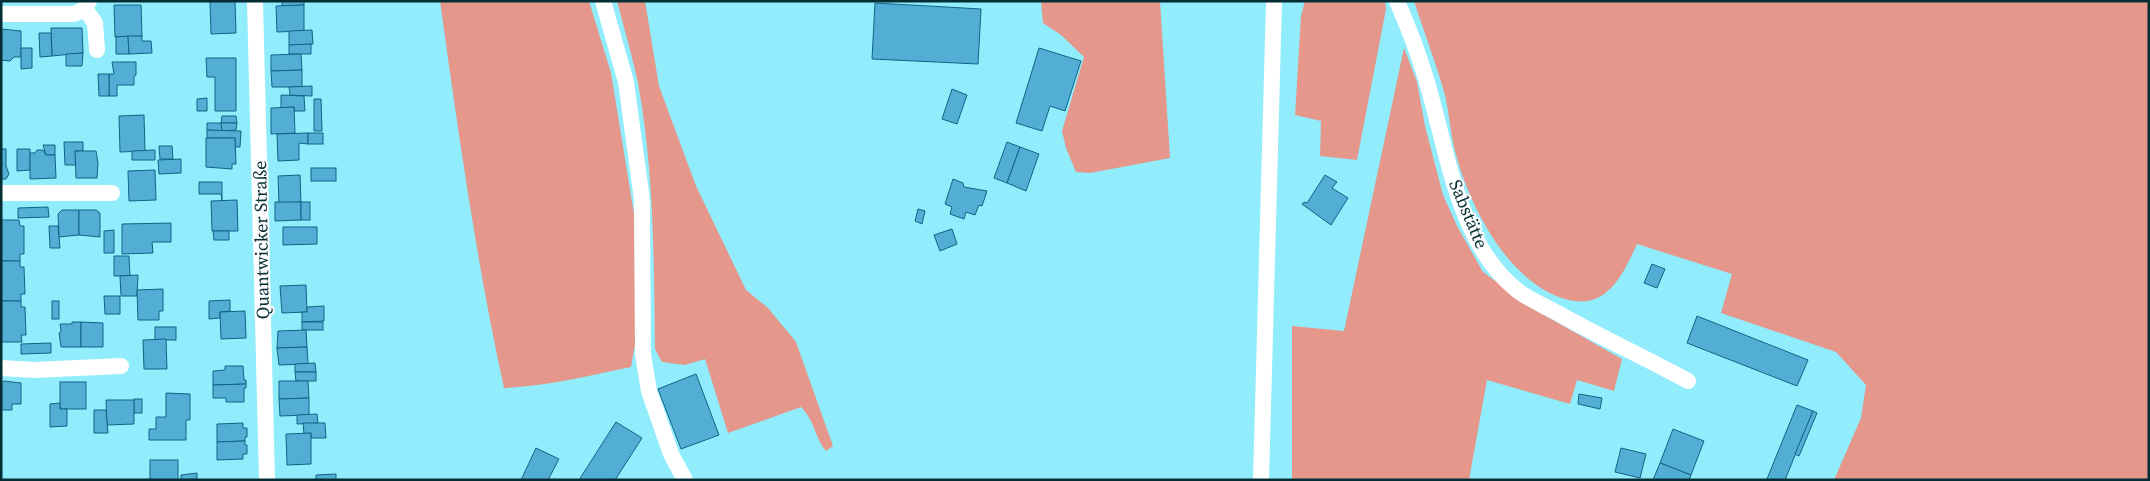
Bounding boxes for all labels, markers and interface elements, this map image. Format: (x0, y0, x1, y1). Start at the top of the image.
street label: Quantwicker Straße (247, 160, 275, 320)
street label: Sabstätte (1443, 176, 1495, 252)

